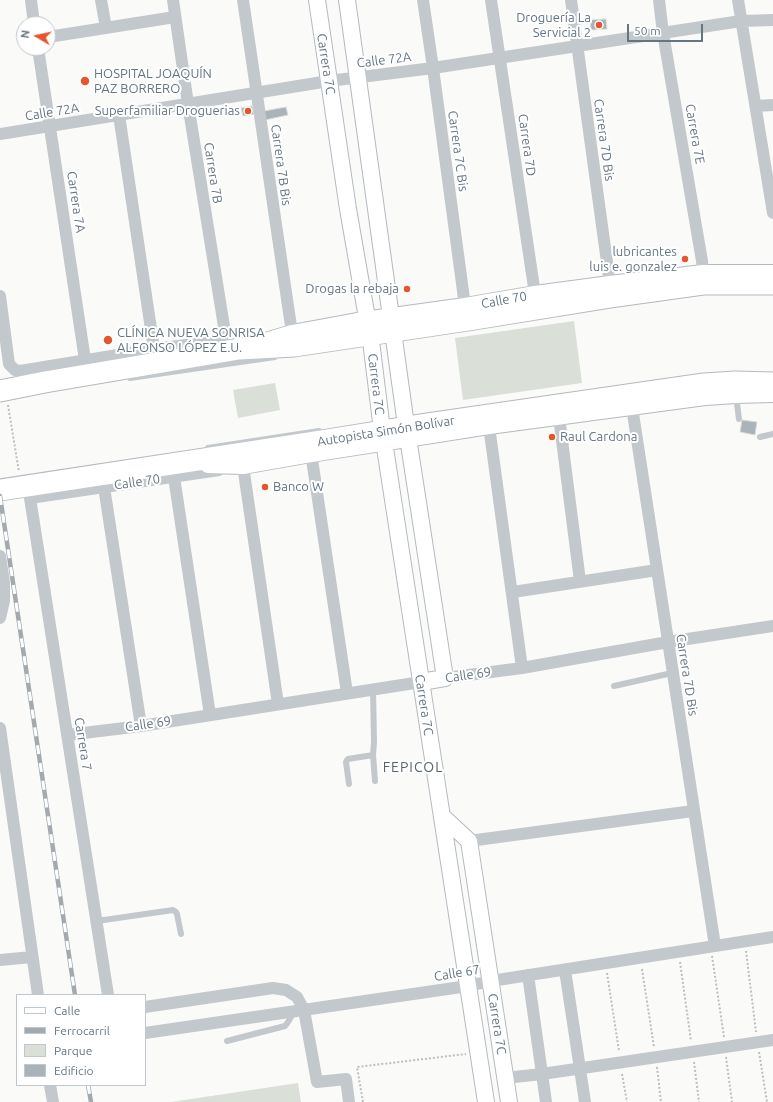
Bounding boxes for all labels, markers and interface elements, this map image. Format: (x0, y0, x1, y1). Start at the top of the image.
place label: Droguería La Servicial 2 (516, 10, 591, 41)
north arrow (16, 16, 56, 56)
scale bar (629, 16, 705, 42)
marker: Droguería La Servicial 2 (594, 20, 604, 30)
text: 50 m (634, 24, 661, 37)
text: N (19, 29, 32, 39)
street label: Carrera 7C (313, 32, 339, 96)
street label: Calle 72A (356, 49, 412, 71)
place label: HOSPITAL JOAQUÍN PAZ BORRERO (94, 66, 212, 97)
marker: HOSPITAL JOAQUÍN PAZ BORRERO (79, 75, 91, 87)
street label: Carrera 7D Bis (591, 98, 617, 182)
street label: Calle 72A (24, 100, 80, 124)
place label: Superfamiliar Droguerias (95, 103, 240, 119)
street label: Carrera 7E (682, 103, 708, 165)
marker: Superfamiliar Droguerias (243, 106, 253, 116)
street label: Carrera 7C Bis (445, 110, 471, 192)
street label: Carrera 7D (515, 113, 539, 177)
street label: Carrera 7B Bis (268, 123, 294, 207)
street label: Carrera 7B (200, 141, 226, 205)
street label: Carrera 7A (63, 170, 89, 234)
place label: lubricantes luis e. gonzalez (589, 244, 677, 275)
marker: lubricantes luis e. gonzalez (680, 254, 690, 264)
place label: Drogas la rebaja (305, 281, 399, 297)
marker: Drogas la rebaja (402, 284, 412, 294)
street label: Calle 70 (480, 288, 528, 312)
place label: CLÍNICA NUEVA SONRISA ALFONSO LÓPEZ E.U. (117, 325, 265, 356)
marker: CLÍNICA NUEVA SONRISA ALFONSO LÓPEZ E.U. (102, 334, 114, 346)
street label: Carrera 7C (365, 353, 387, 415)
street label: Autopista Simón Bolívar (316, 412, 456, 450)
place label: Raul Cardona (560, 429, 637, 445)
marker: Raul Cardona (547, 432, 557, 442)
street label: Calle 70 (113, 471, 161, 493)
place label: Banco W (273, 479, 324, 495)
marker: Banco W (260, 482, 270, 492)
street label: Carrera 7D Bis (673, 633, 701, 717)
street label: Calle 69 (444, 664, 492, 686)
street label: Carrera 7C (411, 673, 437, 737)
street label: Calle 69 (124, 713, 172, 735)
street label: Carrera 7 (71, 716, 95, 772)
district label: FEPICOL (383, 759, 443, 775)
street label: Calle 67 (433, 962, 481, 984)
street label: Carrera 7C (484, 992, 510, 1056)
legend (16, 994, 146, 1086)
text: Calle (54, 1004, 80, 1017)
text: Ferrocarril (54, 1024, 110, 1037)
text: Parque (54, 1044, 92, 1057)
text: Edificio (54, 1064, 94, 1077)

